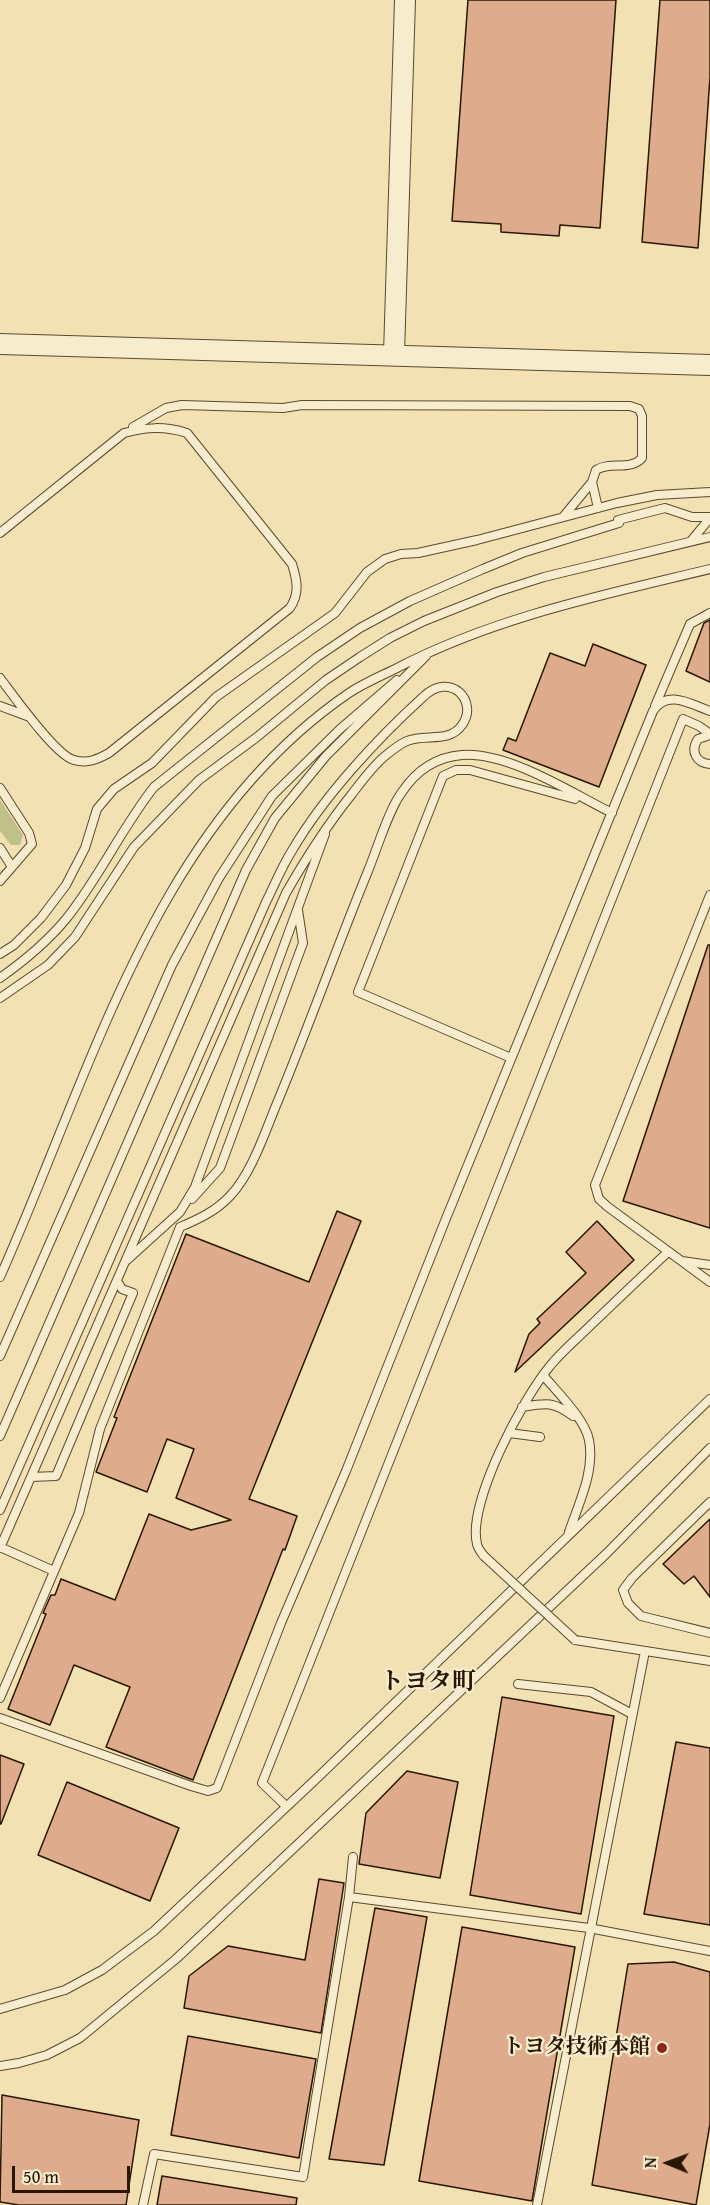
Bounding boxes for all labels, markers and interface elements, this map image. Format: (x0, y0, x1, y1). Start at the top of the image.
district label: トヨタ町 (380, 1669, 476, 1697)
place label: トヨタ技術本館 (503, 2035, 650, 2061)
marker: トヨタ技術本館 (655, 2041, 669, 2055)
north arrow (638, 2133, 698, 2193)
scale bar (15, 2154, 134, 2192)
text: N (638, 2157, 662, 2168)
text: 50 m (23, 2163, 59, 2190)

